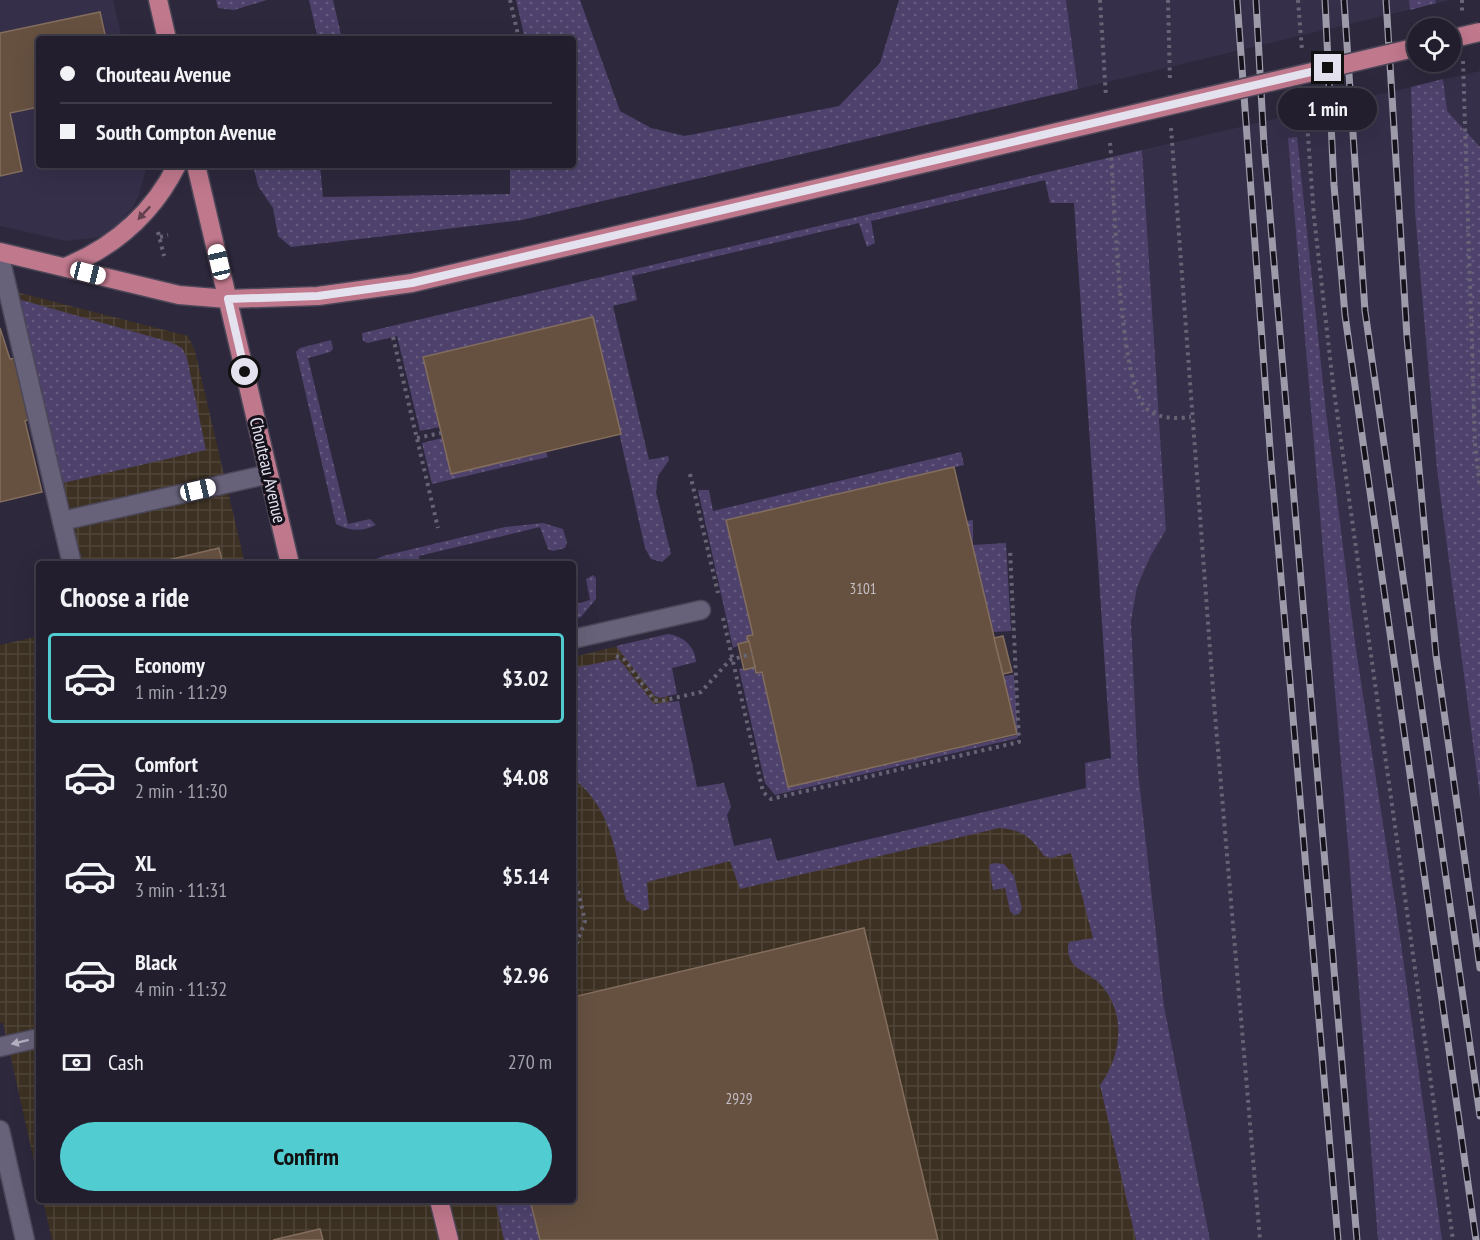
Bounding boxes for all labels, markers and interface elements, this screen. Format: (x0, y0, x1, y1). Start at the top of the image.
map controls (1407, 18, 1461, 72)
button: locate (1407, 18, 1461, 72)
route end (1314, 54, 1341, 81)
text: Chouteau Avenue (96, 60, 231, 88)
callout: 1 min (1278, 89, 1378, 131)
text: 1 min (1307, 96, 1348, 122)
text: South Compton Avenue (96, 118, 276, 146)
one-way arrow (138, 205, 151, 220)
car (206, 242, 232, 282)
car (68, 260, 108, 286)
route start (231, 358, 258, 385)
street label: Chouteau Avenue (245, 415, 291, 525)
car (178, 477, 218, 503)
house number: 3101 (849, 579, 877, 598)
text: Choose a ride (60, 580, 189, 614)
icon: car (63, 651, 117, 705)
text: Economy (135, 651, 205, 679)
text: $3.02 (502, 664, 549, 692)
text: 1 min · 11:29 (135, 679, 227, 705)
icon: car (63, 750, 117, 804)
text: Comfort (135, 750, 198, 778)
text: $4.08 (502, 763, 549, 791)
text: 2 min · 11:30 (135, 778, 227, 804)
icon: car (63, 849, 117, 903)
text: XL (135, 849, 156, 877)
text: $5.14 (502, 862, 549, 890)
text: 3 min · 11:31 (135, 877, 227, 903)
icon: car (63, 948, 117, 1002)
text: Black (135, 948, 177, 976)
text: $2.96 (502, 961, 549, 989)
text: 4 min · 11:32 (135, 976, 227, 1002)
one-way arrow (10, 1038, 29, 1048)
icon: cash (60, 1046, 93, 1079)
text: Cash (108, 1048, 144, 1076)
text: 270 m (508, 1049, 552, 1075)
house number: 2929 (725, 1089, 753, 1108)
button: Confirm (60, 1122, 552, 1191)

